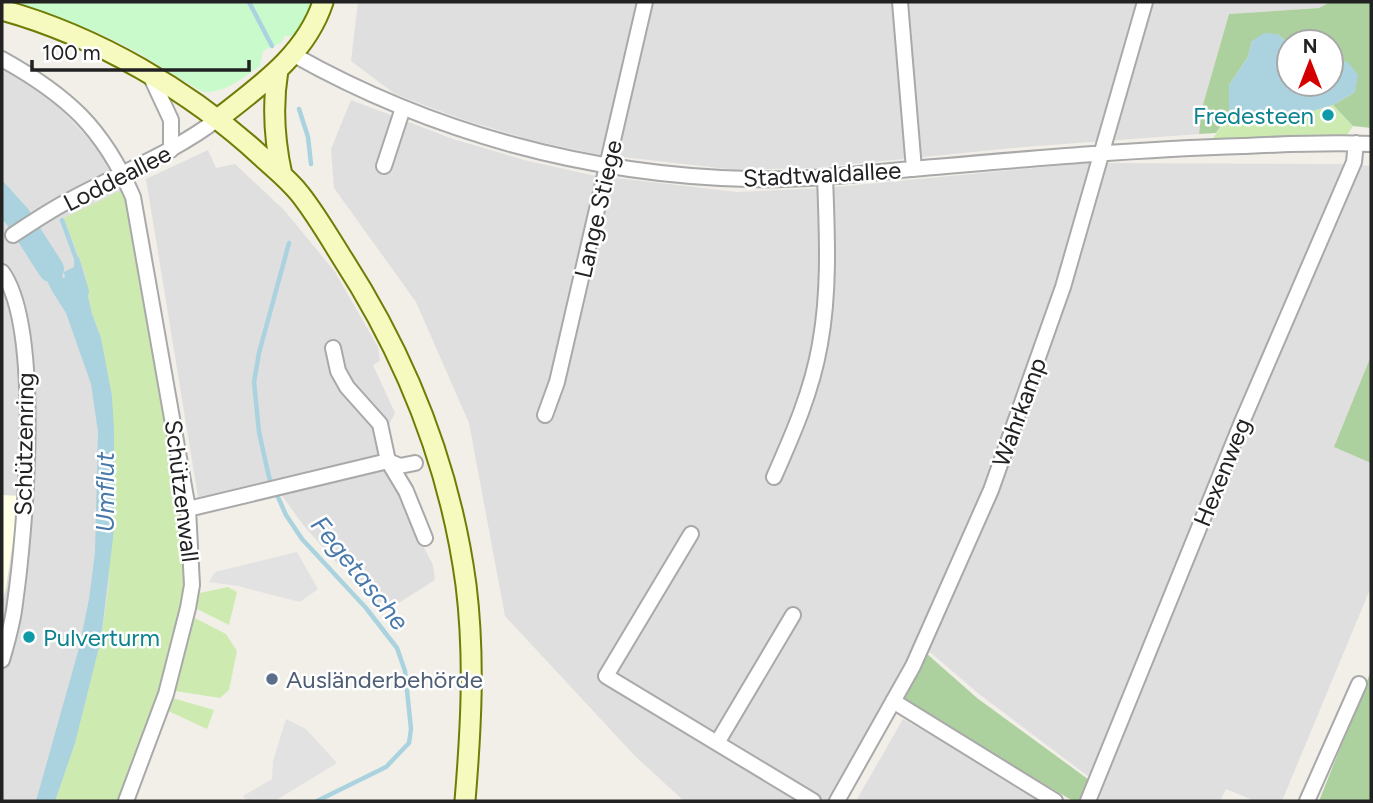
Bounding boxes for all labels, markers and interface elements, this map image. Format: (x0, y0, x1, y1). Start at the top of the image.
scale bar (32, 28, 248, 72)
north arrow (1275, 28, 1345, 98)
text: N (1303, 35, 1317, 58)
text: 100 m (42, 40, 101, 65)
place label: Fredesteen (1193, 101, 1314, 130)
marker: Fredesteen (1320, 107, 1336, 123)
street label: Lange Stiege (568, 137, 628, 281)
street label: Loddeallee (58, 139, 176, 217)
street label: Stadtwaldallee (742, 155, 902, 193)
street label: Wahrkamp (986, 353, 1052, 471)
street label: Schützenring (8, 372, 40, 516)
street label: Hexenweg (1187, 414, 1257, 530)
street label: Schützenwall (159, 418, 205, 564)
water label: Umflut (89, 451, 121, 532)
water label: Fegetasche (304, 509, 416, 637)
place label: Pulverturm (43, 623, 160, 652)
marker: Pulverturm (21, 629, 37, 645)
place label: Ausländerbehörde (286, 665, 483, 694)
marker: Ausländerbehörde (264, 671, 280, 687)

